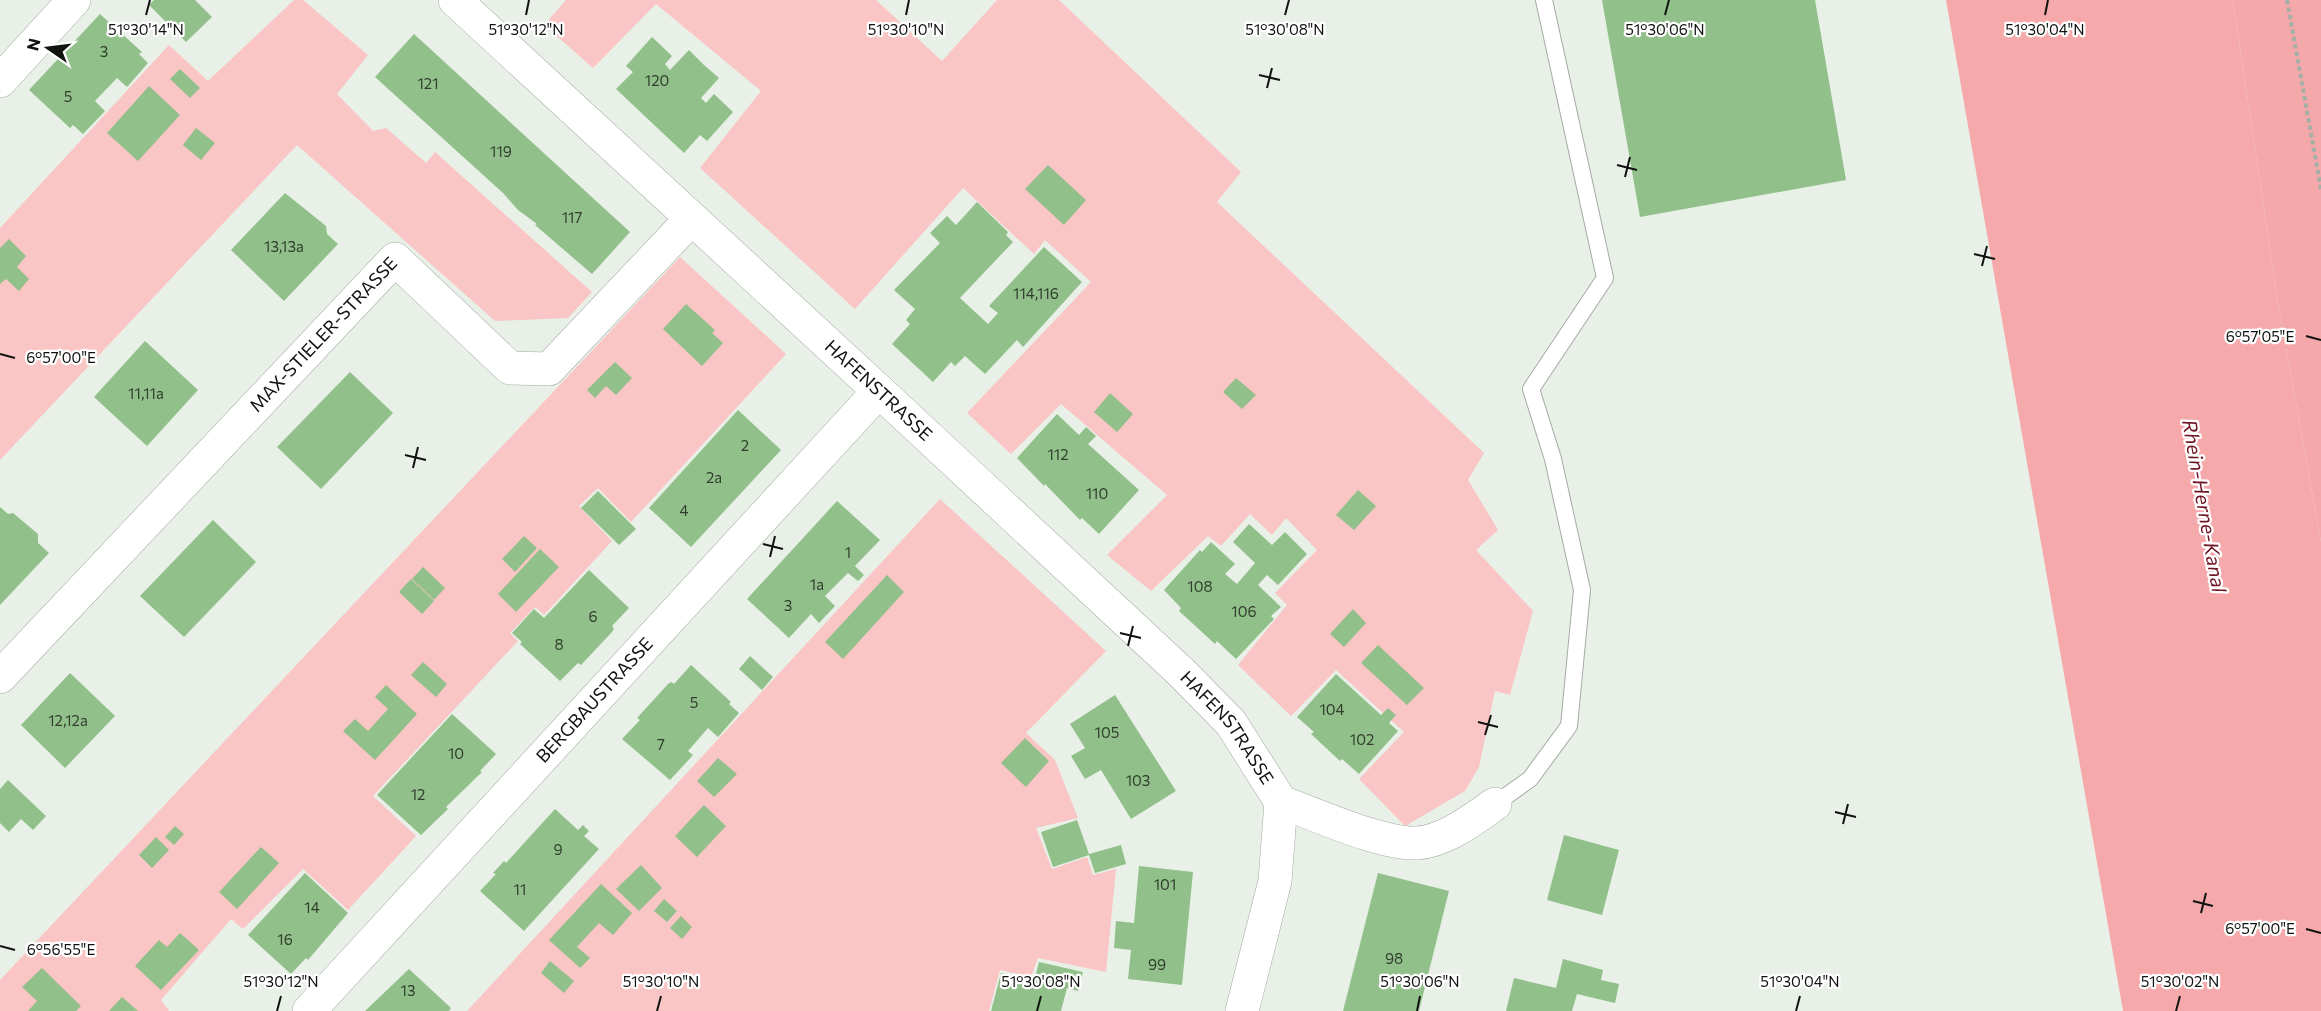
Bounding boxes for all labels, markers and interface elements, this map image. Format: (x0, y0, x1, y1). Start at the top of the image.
north arrow (18, 18, 78, 78)
text: 51°30'14"N (108, 20, 184, 38)
text: 51°30'12"N (488, 20, 564, 38)
text: 51°30'10"N (868, 20, 944, 38)
text: 51°30'08"N (1245, 20, 1325, 38)
text: 51°30'06"N (1625, 20, 1705, 38)
text: 51°30'04"N (2005, 20, 2085, 38)
text: N (22, 36, 44, 52)
house number: 3 (100, 42, 108, 60)
house number: 120 (645, 71, 669, 89)
house number: 121 (417, 74, 439, 92)
house number: 5 (64, 87, 72, 105)
house number: 119 (490, 142, 512, 160)
house number: 117 (562, 208, 582, 226)
house number: 13,13a (264, 237, 304, 255)
street label: MAX-STIELER-STRASSE (244, 252, 401, 416)
house number: 114,116 (1013, 284, 1059, 302)
text: 6°57'05"E (2226, 327, 2294, 345)
street label: HAFENSTRASSE (821, 335, 937, 445)
text: 6°57'00"E (26, 348, 96, 366)
house number: 11,11a (128, 384, 164, 402)
water label: Rhein-Herne-Kanal (2178, 417, 2232, 595)
house number: 2 (741, 436, 749, 454)
house number: 112 (1047, 445, 1069, 463)
house number: 2a (706, 468, 722, 486)
house number: 110 (1086, 484, 1108, 502)
house number: 4 (680, 501, 689, 519)
house number: 1 (845, 543, 851, 561)
house number: 1a (810, 575, 824, 593)
house number: 108 (1187, 577, 1213, 595)
house number: 3 (784, 596, 792, 614)
house number: 106 (1231, 602, 1257, 620)
house number: 6 (588, 607, 598, 625)
street label: BERGBAUSTRASSE (531, 633, 657, 767)
house number: 8 (554, 635, 564, 653)
street label: HAFENSTRASSE (1176, 666, 1279, 788)
house number: 5 (690, 693, 698, 711)
house number: 104 (1319, 700, 1345, 718)
house number: 12,12a (48, 711, 88, 729)
house number: 105 (1095, 723, 1119, 741)
house number: 102 (1350, 730, 1374, 748)
house number: 7 (657, 735, 665, 753)
house number: 10 (448, 744, 464, 762)
house number: 103 (1126, 771, 1150, 789)
house number: 12 (411, 785, 425, 803)
house number: 9 (553, 840, 563, 858)
house number: 101 (1154, 875, 1176, 893)
house number: 11 (514, 880, 526, 898)
house number: 14 (304, 898, 320, 916)
text: 6°57'00"E (2225, 919, 2295, 937)
house number: 16 (277, 930, 293, 948)
text: 6°56'55"E (27, 940, 95, 958)
house number: 98 (1385, 949, 1403, 967)
house number: 99 (1148, 955, 1166, 973)
text: 51°30'12"N (243, 972, 319, 990)
text: 51°30'10"N (623, 972, 699, 990)
text: 51°30'08"N (1001, 972, 1081, 990)
text: 51°30'06"N (1380, 972, 1460, 990)
text: 51°30'04"N (1760, 972, 1840, 990)
text: 51°30'02"N (2141, 972, 2219, 990)
house number: 13 (401, 981, 415, 999)

